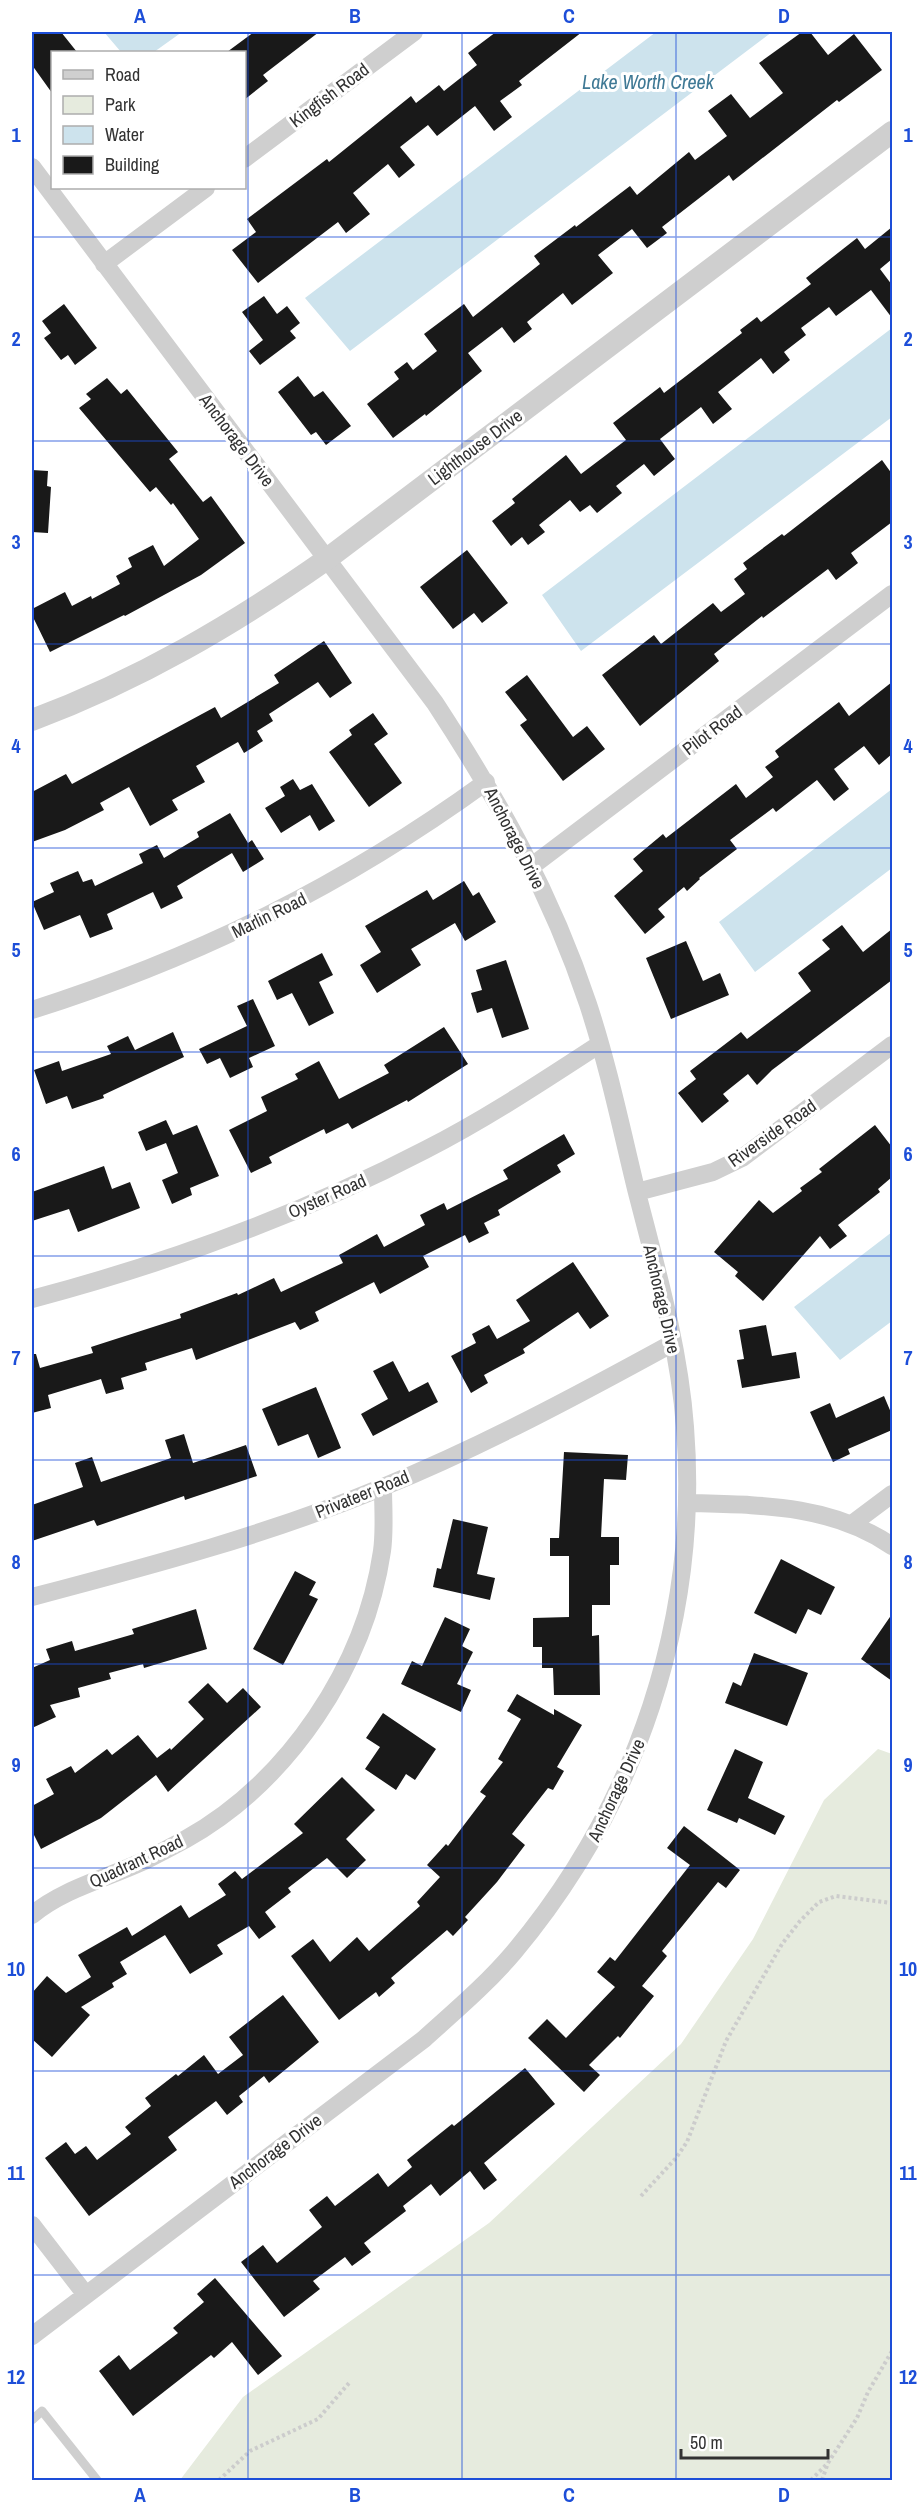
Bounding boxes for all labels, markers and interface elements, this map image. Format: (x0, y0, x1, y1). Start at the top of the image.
text: A (134, 2, 146, 29)
text: B (349, 2, 361, 29)
text: C (563, 2, 575, 29)
text: D (778, 2, 790, 29)
legend (51, 51, 246, 189)
street label: Kingfish Road (284, 57, 374, 133)
text: Road (105, 62, 140, 87)
water label: Lake Worth Creek (582, 68, 715, 95)
text: Park (105, 92, 136, 117)
text: 1 (11, 121, 21, 148)
text: 1 (903, 121, 913, 148)
text: Water (105, 122, 144, 147)
text: Building (105, 152, 160, 177)
text: 2 (11, 325, 21, 352)
text: 2 (903, 325, 913, 352)
street label: Anchorage Drive (193, 387, 280, 492)
street label: Lighthouse Drive (423, 403, 527, 491)
text: 3 (11, 528, 21, 555)
text: 3 (903, 528, 913, 555)
street label: Pilot Road (677, 699, 747, 761)
text: 4 (11, 732, 21, 759)
text: 4 (903, 732, 913, 759)
street label: Anchorage Drive (478, 782, 551, 893)
street label: Marlin Road (227, 886, 311, 944)
text: 5 (11, 936, 21, 963)
text: 5 (903, 936, 913, 963)
street label: Riverside Road (723, 1093, 821, 1173)
text: 6 (11, 1140, 21, 1167)
text: 6 (903, 1140, 913, 1167)
street label: Oyster Road (284, 1168, 370, 1224)
street label: Anchorage Drive (637, 1241, 687, 1356)
text: 7 (11, 1344, 21, 1371)
text: 7 (903, 1344, 913, 1371)
street label: Privateer Road (311, 1464, 413, 1524)
text: 8 (11, 1548, 21, 1575)
text: 8 (903, 1548, 913, 1575)
street label: Anchorage Drive (581, 1735, 651, 1846)
text: 9 (11, 1751, 21, 1778)
text: 9 (903, 1751, 913, 1778)
street label: Quadrant Road (85, 1828, 187, 1894)
text: 10 (7, 1955, 25, 1982)
text: 10 (899, 1955, 917, 1982)
street label: Anchorage Drive (222, 2108, 327, 2195)
text: 11 (7, 2159, 26, 2186)
text: 11 (899, 2159, 918, 2186)
text: 12 (7, 2363, 25, 2390)
text: 12 (899, 2363, 917, 2390)
scale bar (681, 2422, 828, 2460)
text: 50 m (690, 2430, 723, 2455)
text: A (134, 2481, 146, 2508)
text: B (349, 2481, 361, 2508)
text: C (563, 2481, 575, 2508)
text: D (778, 2481, 790, 2508)

